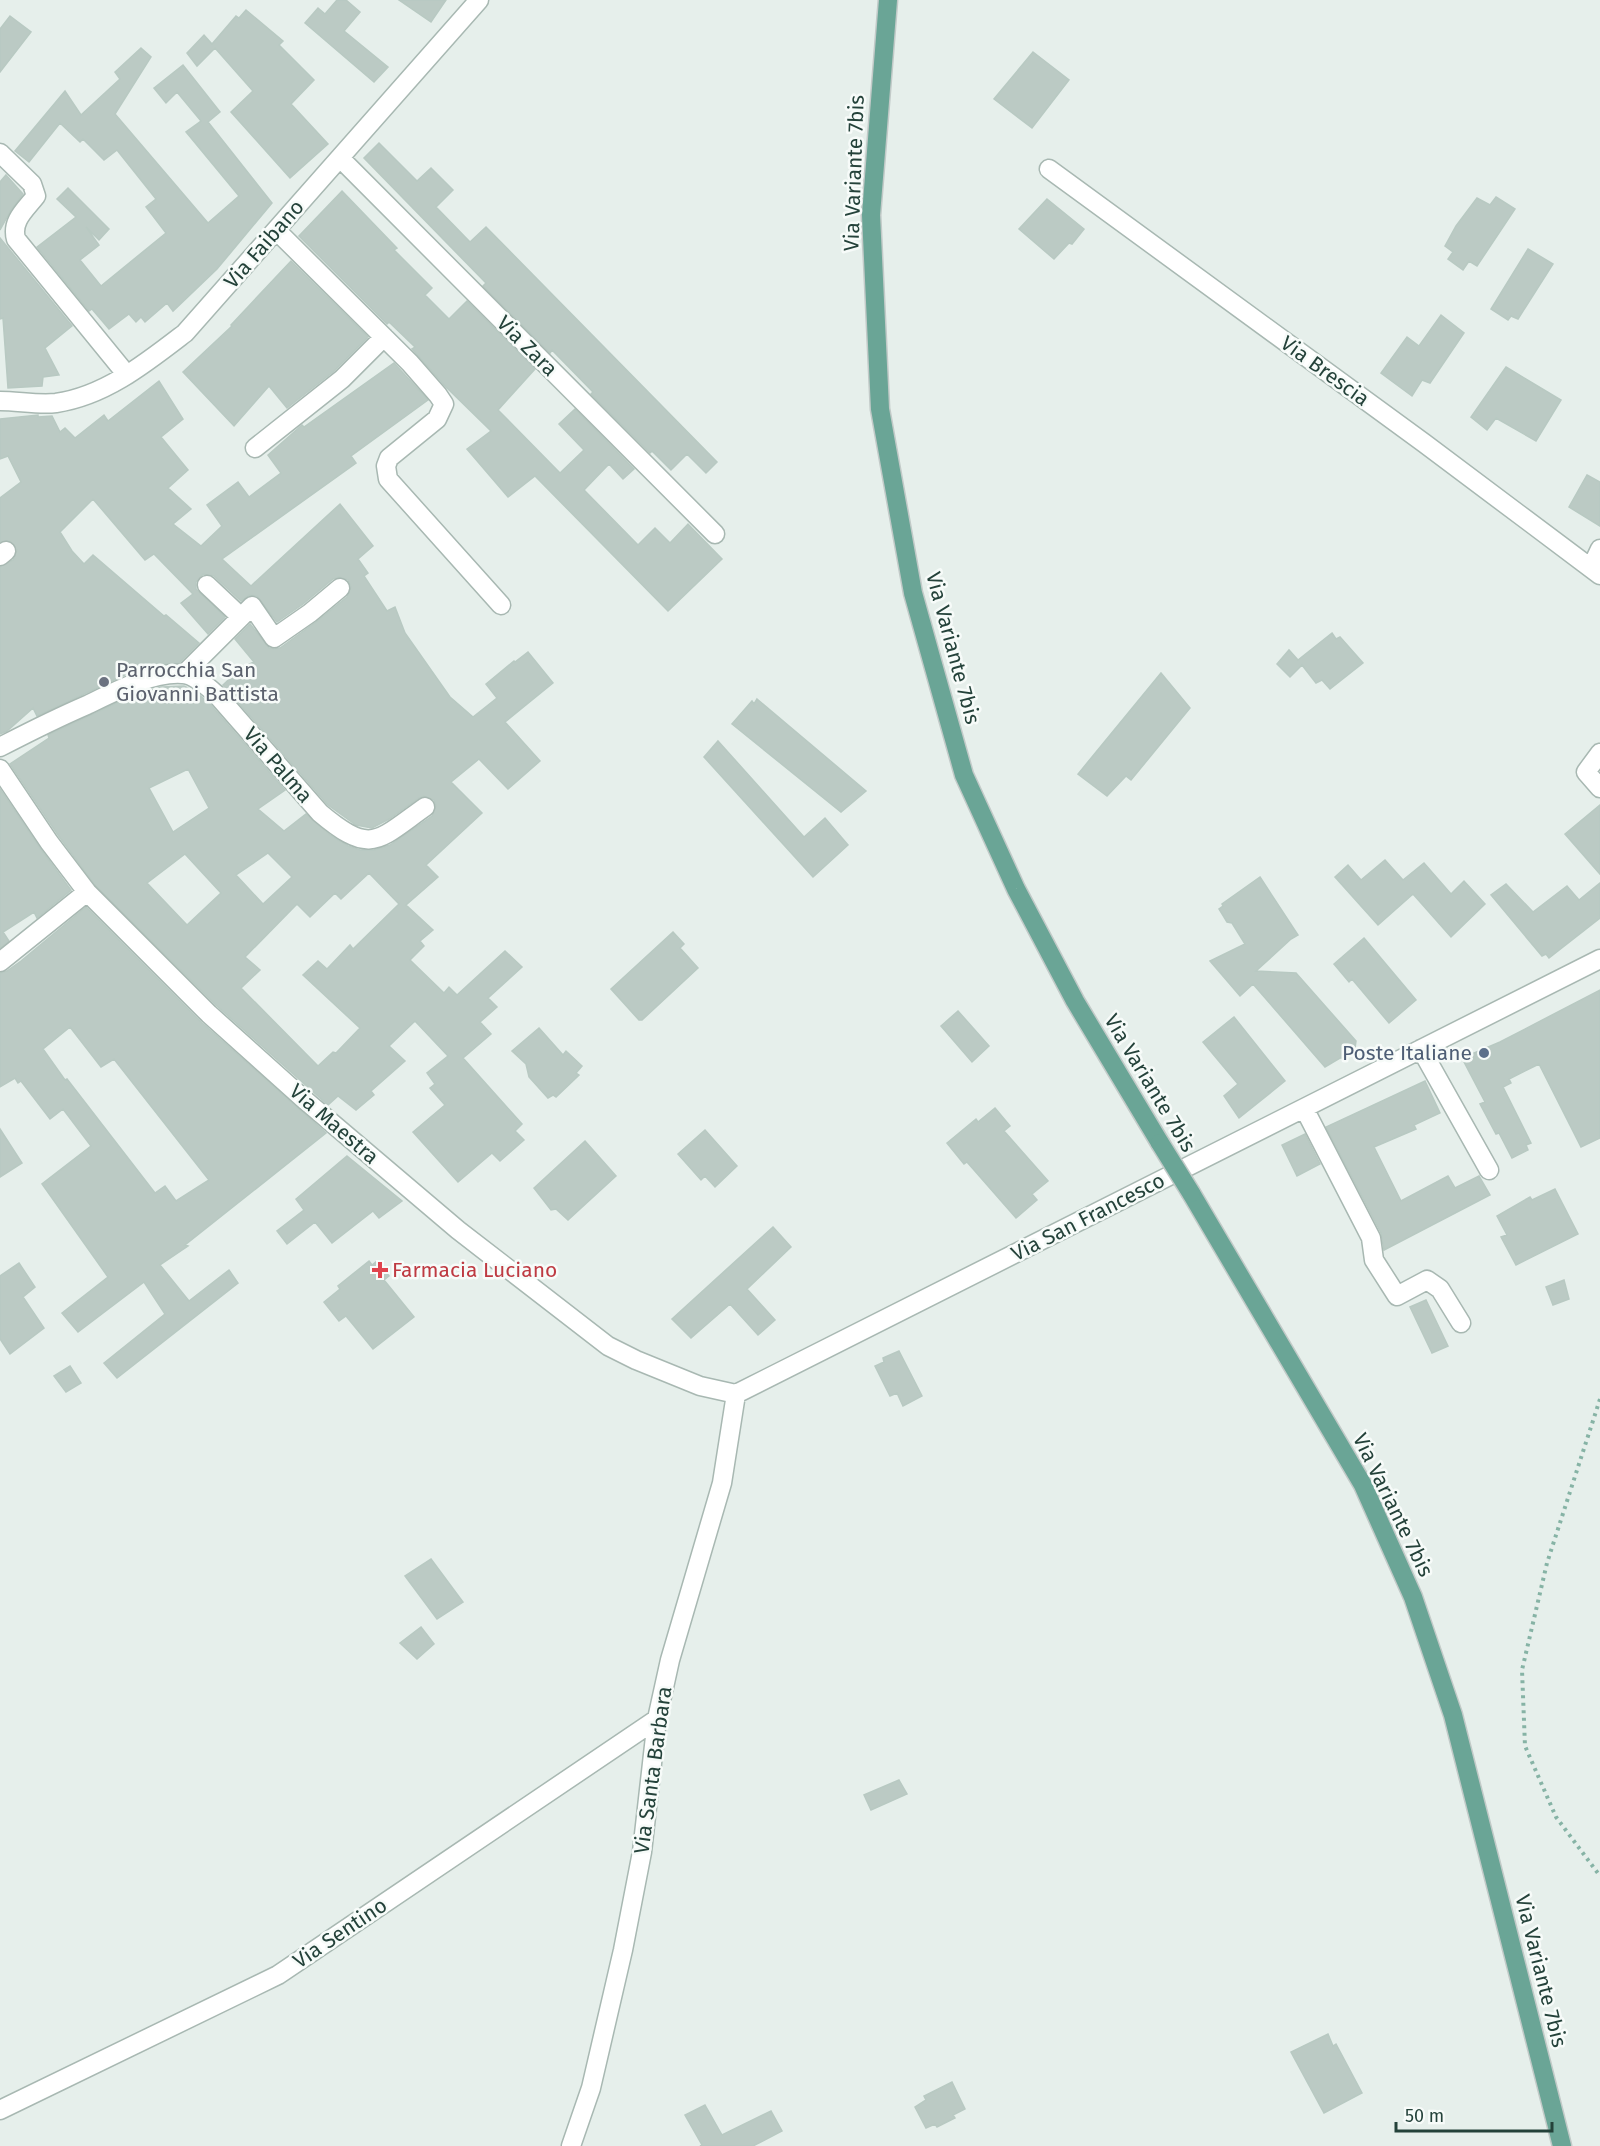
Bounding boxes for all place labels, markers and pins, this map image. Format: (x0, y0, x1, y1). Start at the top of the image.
place label: Parrocchia San Giovanni Battista (116, 657, 279, 707)
marker: Parrocchia San Giovanni Battista (97, 675, 111, 689)
place label: Poste Italiane (1342, 1040, 1472, 1066)
marker: Poste Italiane (1477, 1046, 1491, 1060)
place label: Farmacia Luciano (392, 1257, 557, 1283)
marker: Farmacia Luciano (373, 1263, 387, 1277)

